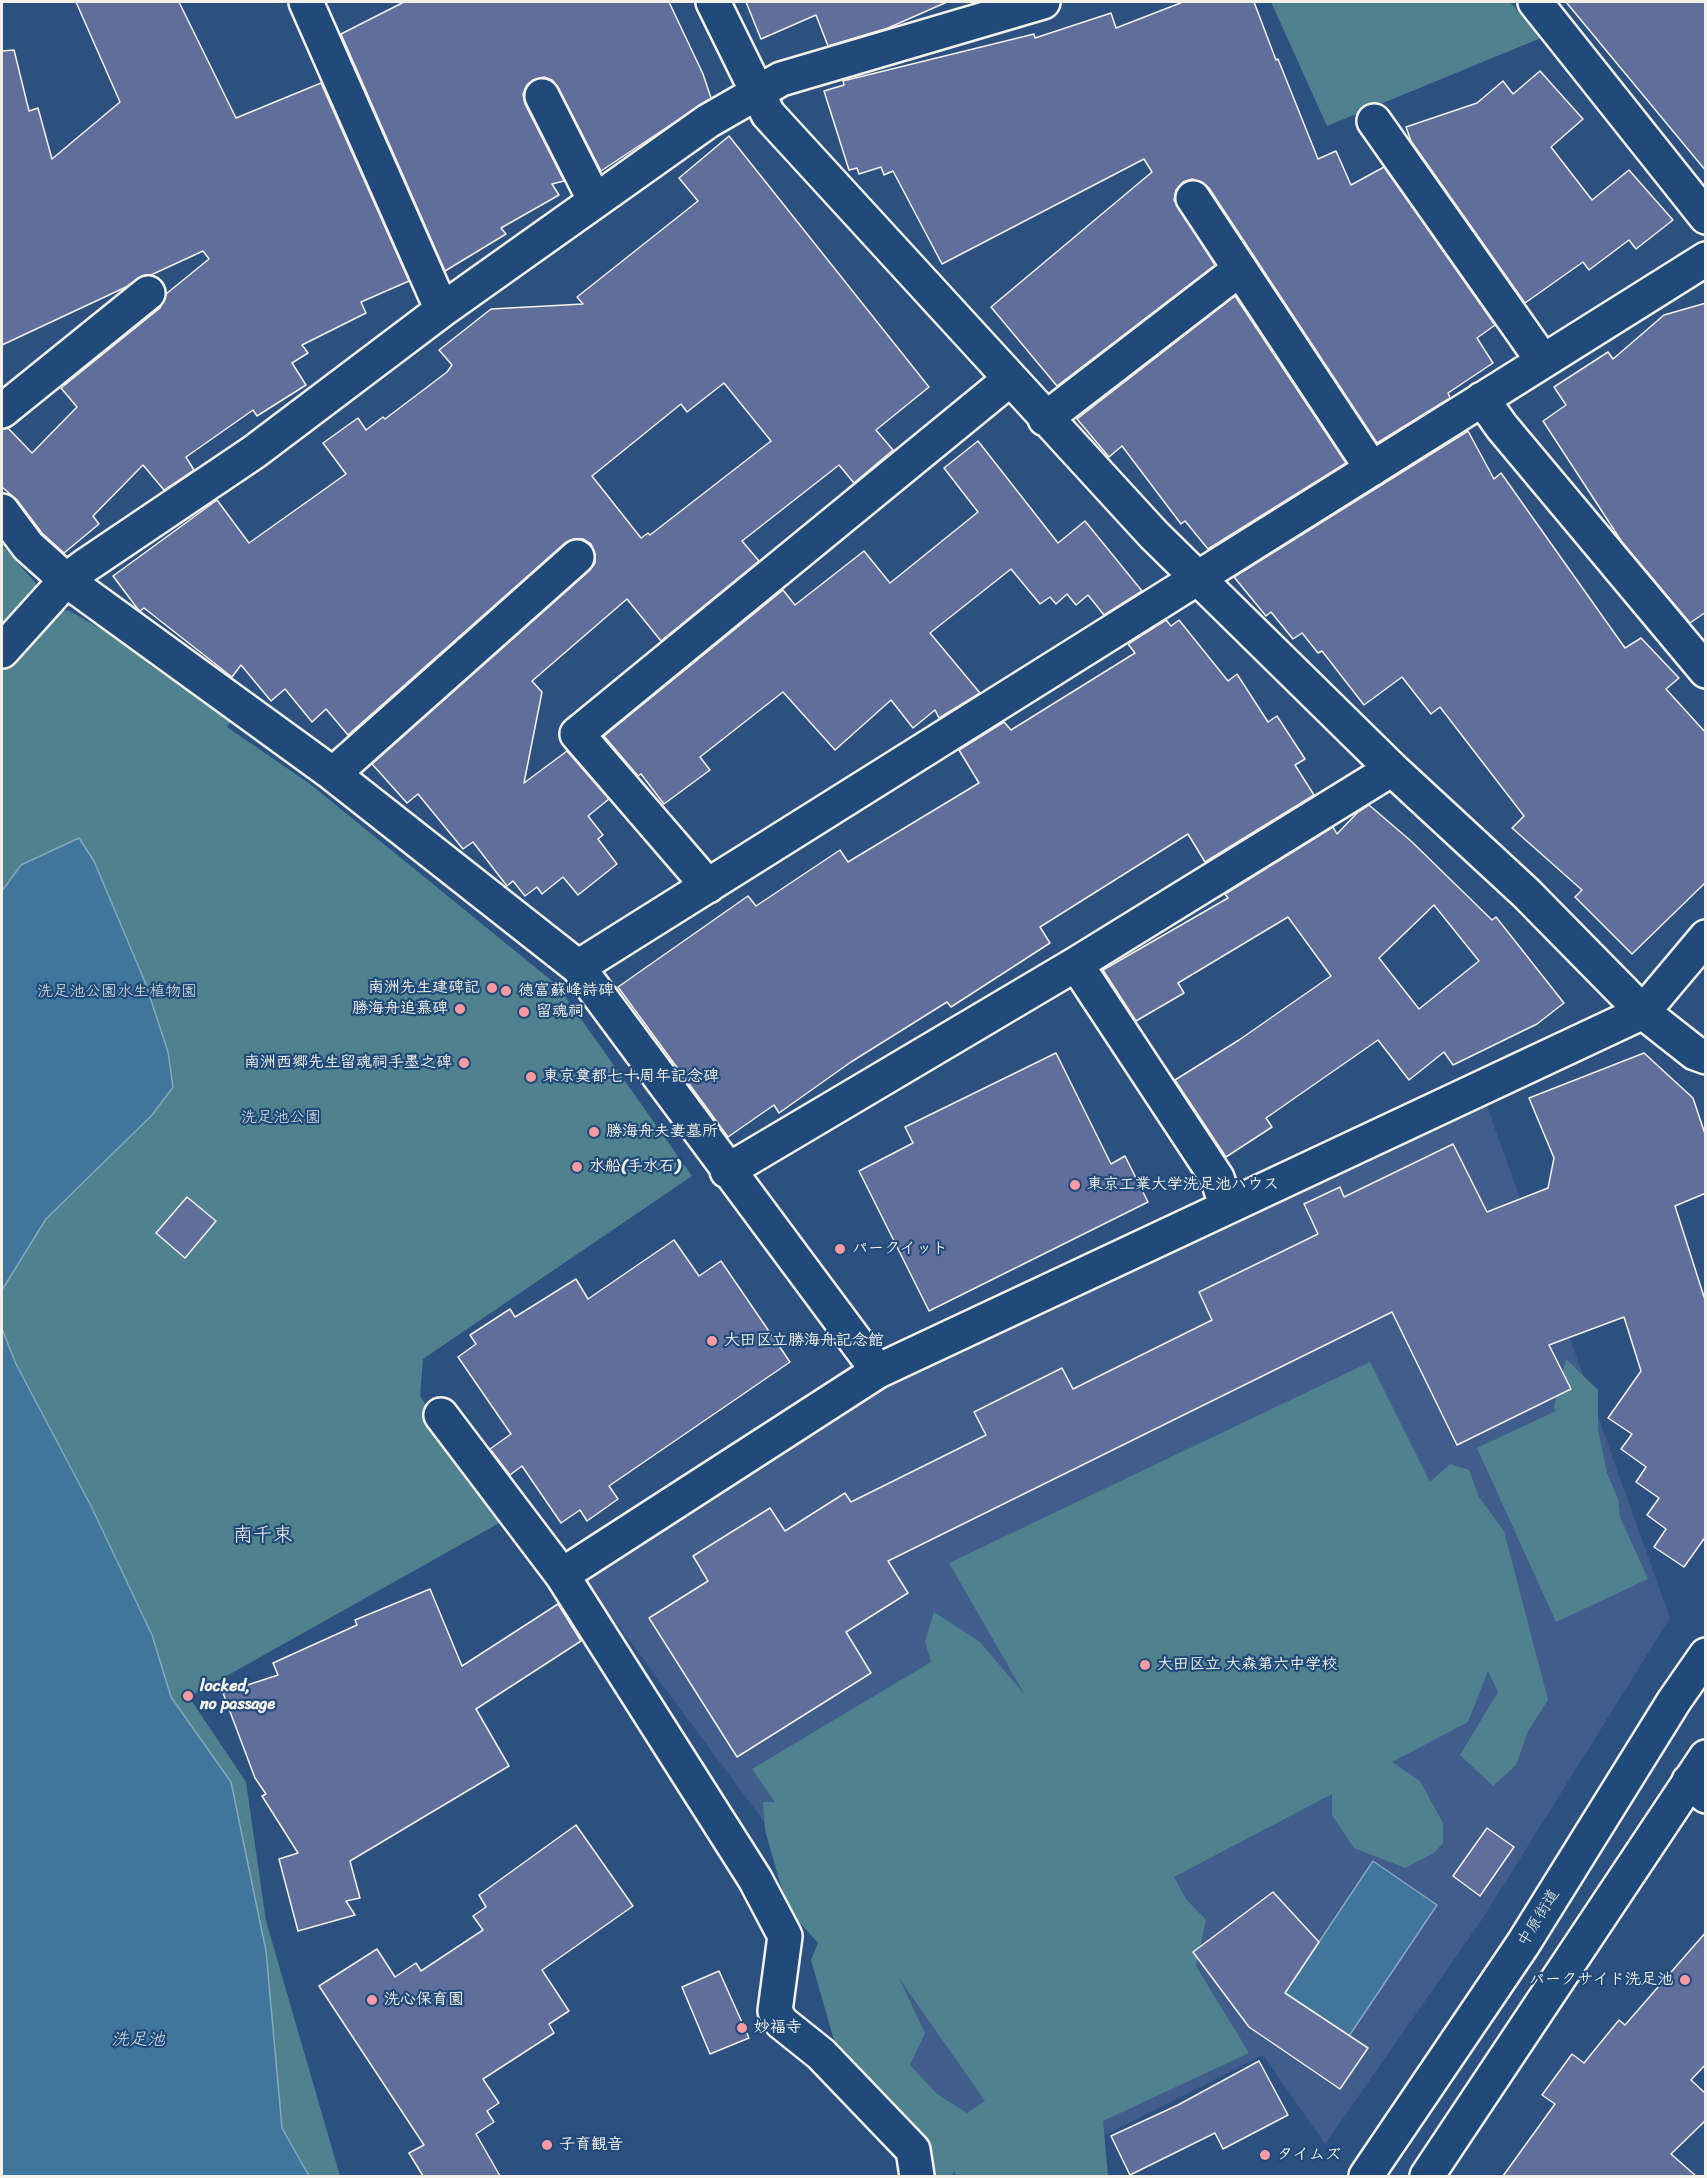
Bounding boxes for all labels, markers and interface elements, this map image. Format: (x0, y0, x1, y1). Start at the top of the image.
place label: 南洲先生建碑記 (368, 978, 480, 998)
marker: 南洲先生建碑記 (485, 981, 499, 995)
place label: 徳富蘇峰詩碑 (518, 981, 614, 1001)
park label: 洗足池公園水生植物園 (37, 982, 197, 1002)
marker: 徳富蘇峰詩碑 (499, 984, 513, 998)
place label: 勝海舟追慕碑 (352, 999, 448, 1019)
marker: 勝海舟追慕碑 (453, 1002, 467, 1016)
place label: 留魂祠 (536, 1002, 584, 1022)
marker: 留魂祠 (517, 1005, 531, 1019)
place label: 南洲西郷先生留魂祠手墨之碑 (244, 1053, 452, 1073)
marker: 南洲西郷先生留魂祠手墨之碑 (457, 1056, 471, 1070)
place label: 東京奠都七十周年記念碑 (543, 1067, 719, 1087)
marker: 東京奠都七十周年記念碑 (524, 1070, 538, 1084)
park label: 洗足池公園 (241, 1108, 321, 1128)
place label: 勝海舟夫妻墓所 (606, 1122, 718, 1142)
marker: 勝海舟夫妻墓所 (587, 1125, 601, 1139)
place label: 水船(手水石) (589, 1157, 680, 1177)
marker: 水船(手水石) (570, 1160, 584, 1174)
place label: 東京工業大学洗足池ハウス (1087, 1175, 1279, 1195)
marker: 東京工業大学洗足池ハウス (1068, 1178, 1082, 1192)
place label: パークイット (852, 1239, 948, 1259)
marker: パークイット (833, 1242, 847, 1256)
place label: 大田区立勝海舟記念館 (724, 1331, 884, 1351)
marker: 大田区立勝海舟記念館 (705, 1334, 719, 1348)
district label: 南千束 (233, 1524, 293, 1548)
place label: 大田区立 大森第六中学校 (1157, 1655, 1337, 1675)
marker: 大田区立 大森第六中学校 (1138, 1658, 1152, 1672)
place label: locked, no passage (200, 1677, 275, 1715)
marker: locked, no passage (181, 1689, 195, 1703)
street label: 中原街道 (1514, 1886, 1564, 1950)
place label: パークサイド洗足池 (1529, 1970, 1673, 1990)
marker: パークサイド洗足池 (1678, 1973, 1692, 1987)
place label: 洗心保育園 (384, 1990, 464, 2010)
marker: 洗心保育園 (365, 1993, 379, 2007)
place label: 妙福寺 (754, 2018, 802, 2038)
marker: 妙福寺 (735, 2021, 749, 2035)
water label: 洗足池 (111, 2029, 165, 2051)
place label: 子育観音 (559, 2135, 623, 2155)
marker: 子育観音 (540, 2138, 554, 2152)
place label: タイムズ (1277, 2145, 1341, 2165)
marker: タイムズ (1258, 2148, 1272, 2162)

